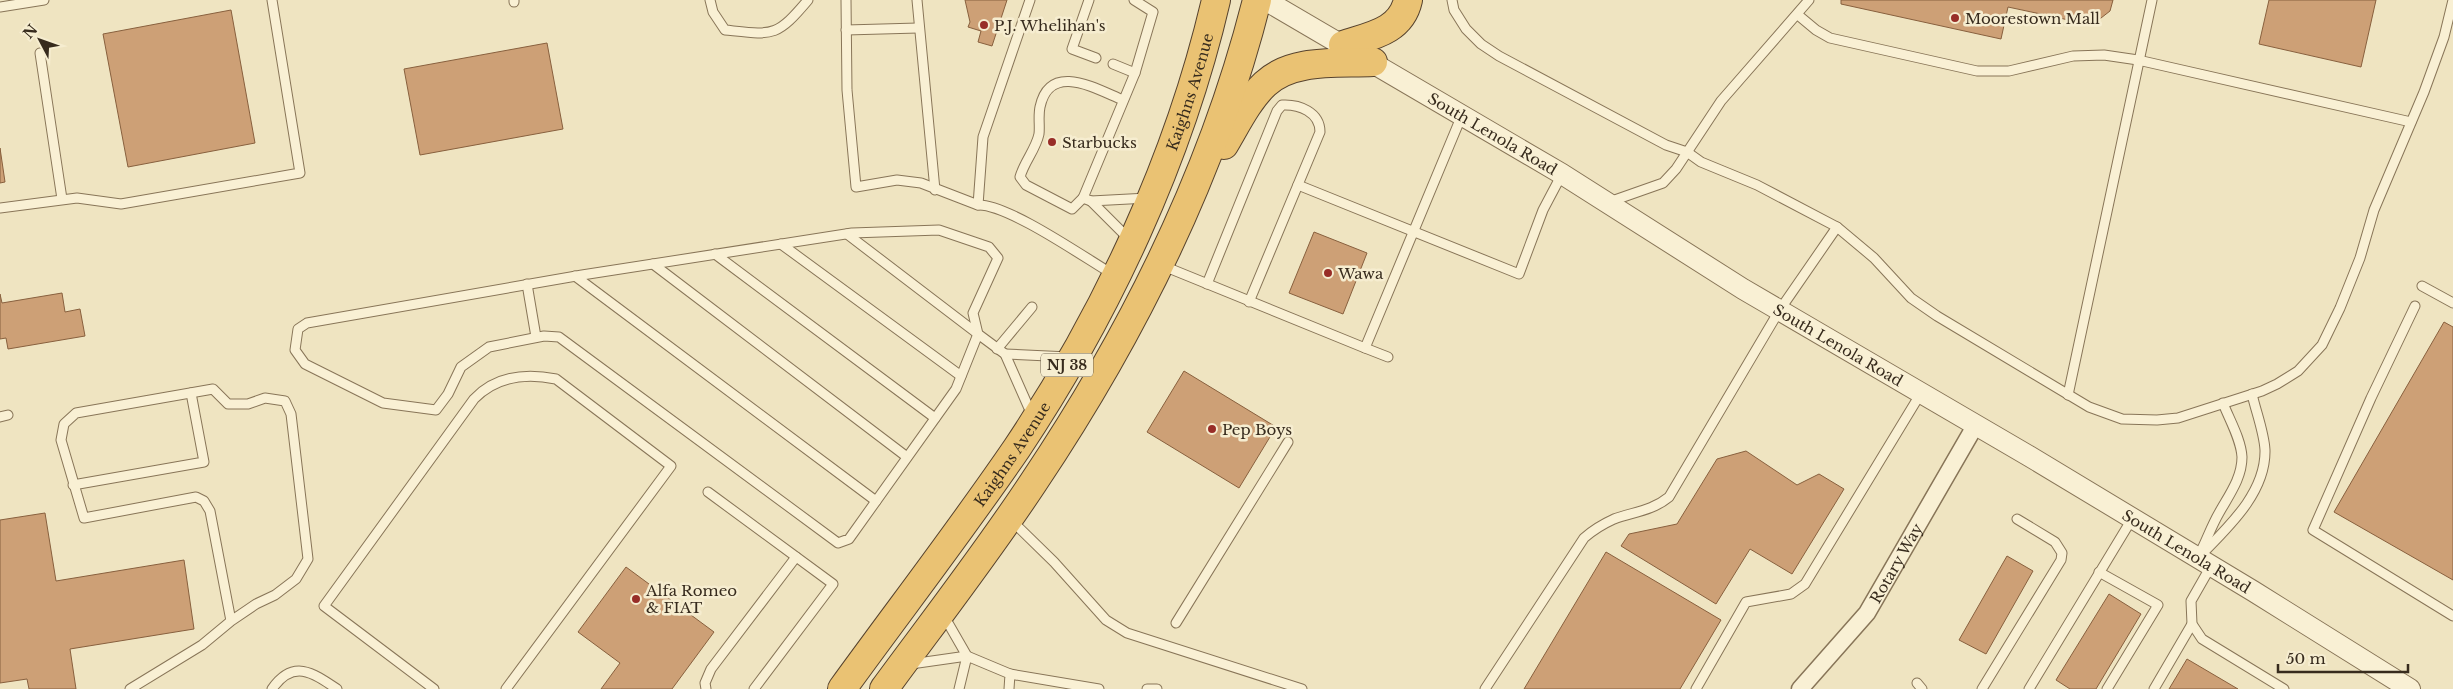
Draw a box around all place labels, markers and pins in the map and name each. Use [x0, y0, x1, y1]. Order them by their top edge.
place label: Moorestown Mall [1965, 9, 2100, 28]
marker: Moorestown Mall [1949, 12, 1961, 24]
place label: P.J. Whelihan's [994, 16, 1106, 35]
marker: P.J. Whelihan's [978, 19, 990, 31]
place label: Starbucks [1062, 133, 1137, 152]
marker: Starbucks [1046, 136, 1058, 148]
place label: Wawa [1337, 264, 1384, 283]
marker: Wawa [1322, 267, 1334, 279]
place label: Pep Boys [1222, 420, 1292, 439]
marker: Pep Boys [1206, 423, 1218, 435]
place label: Alfa Romeo & FIAT [645, 581, 737, 617]
marker: Alfa Romeo & FIAT [630, 593, 642, 605]

